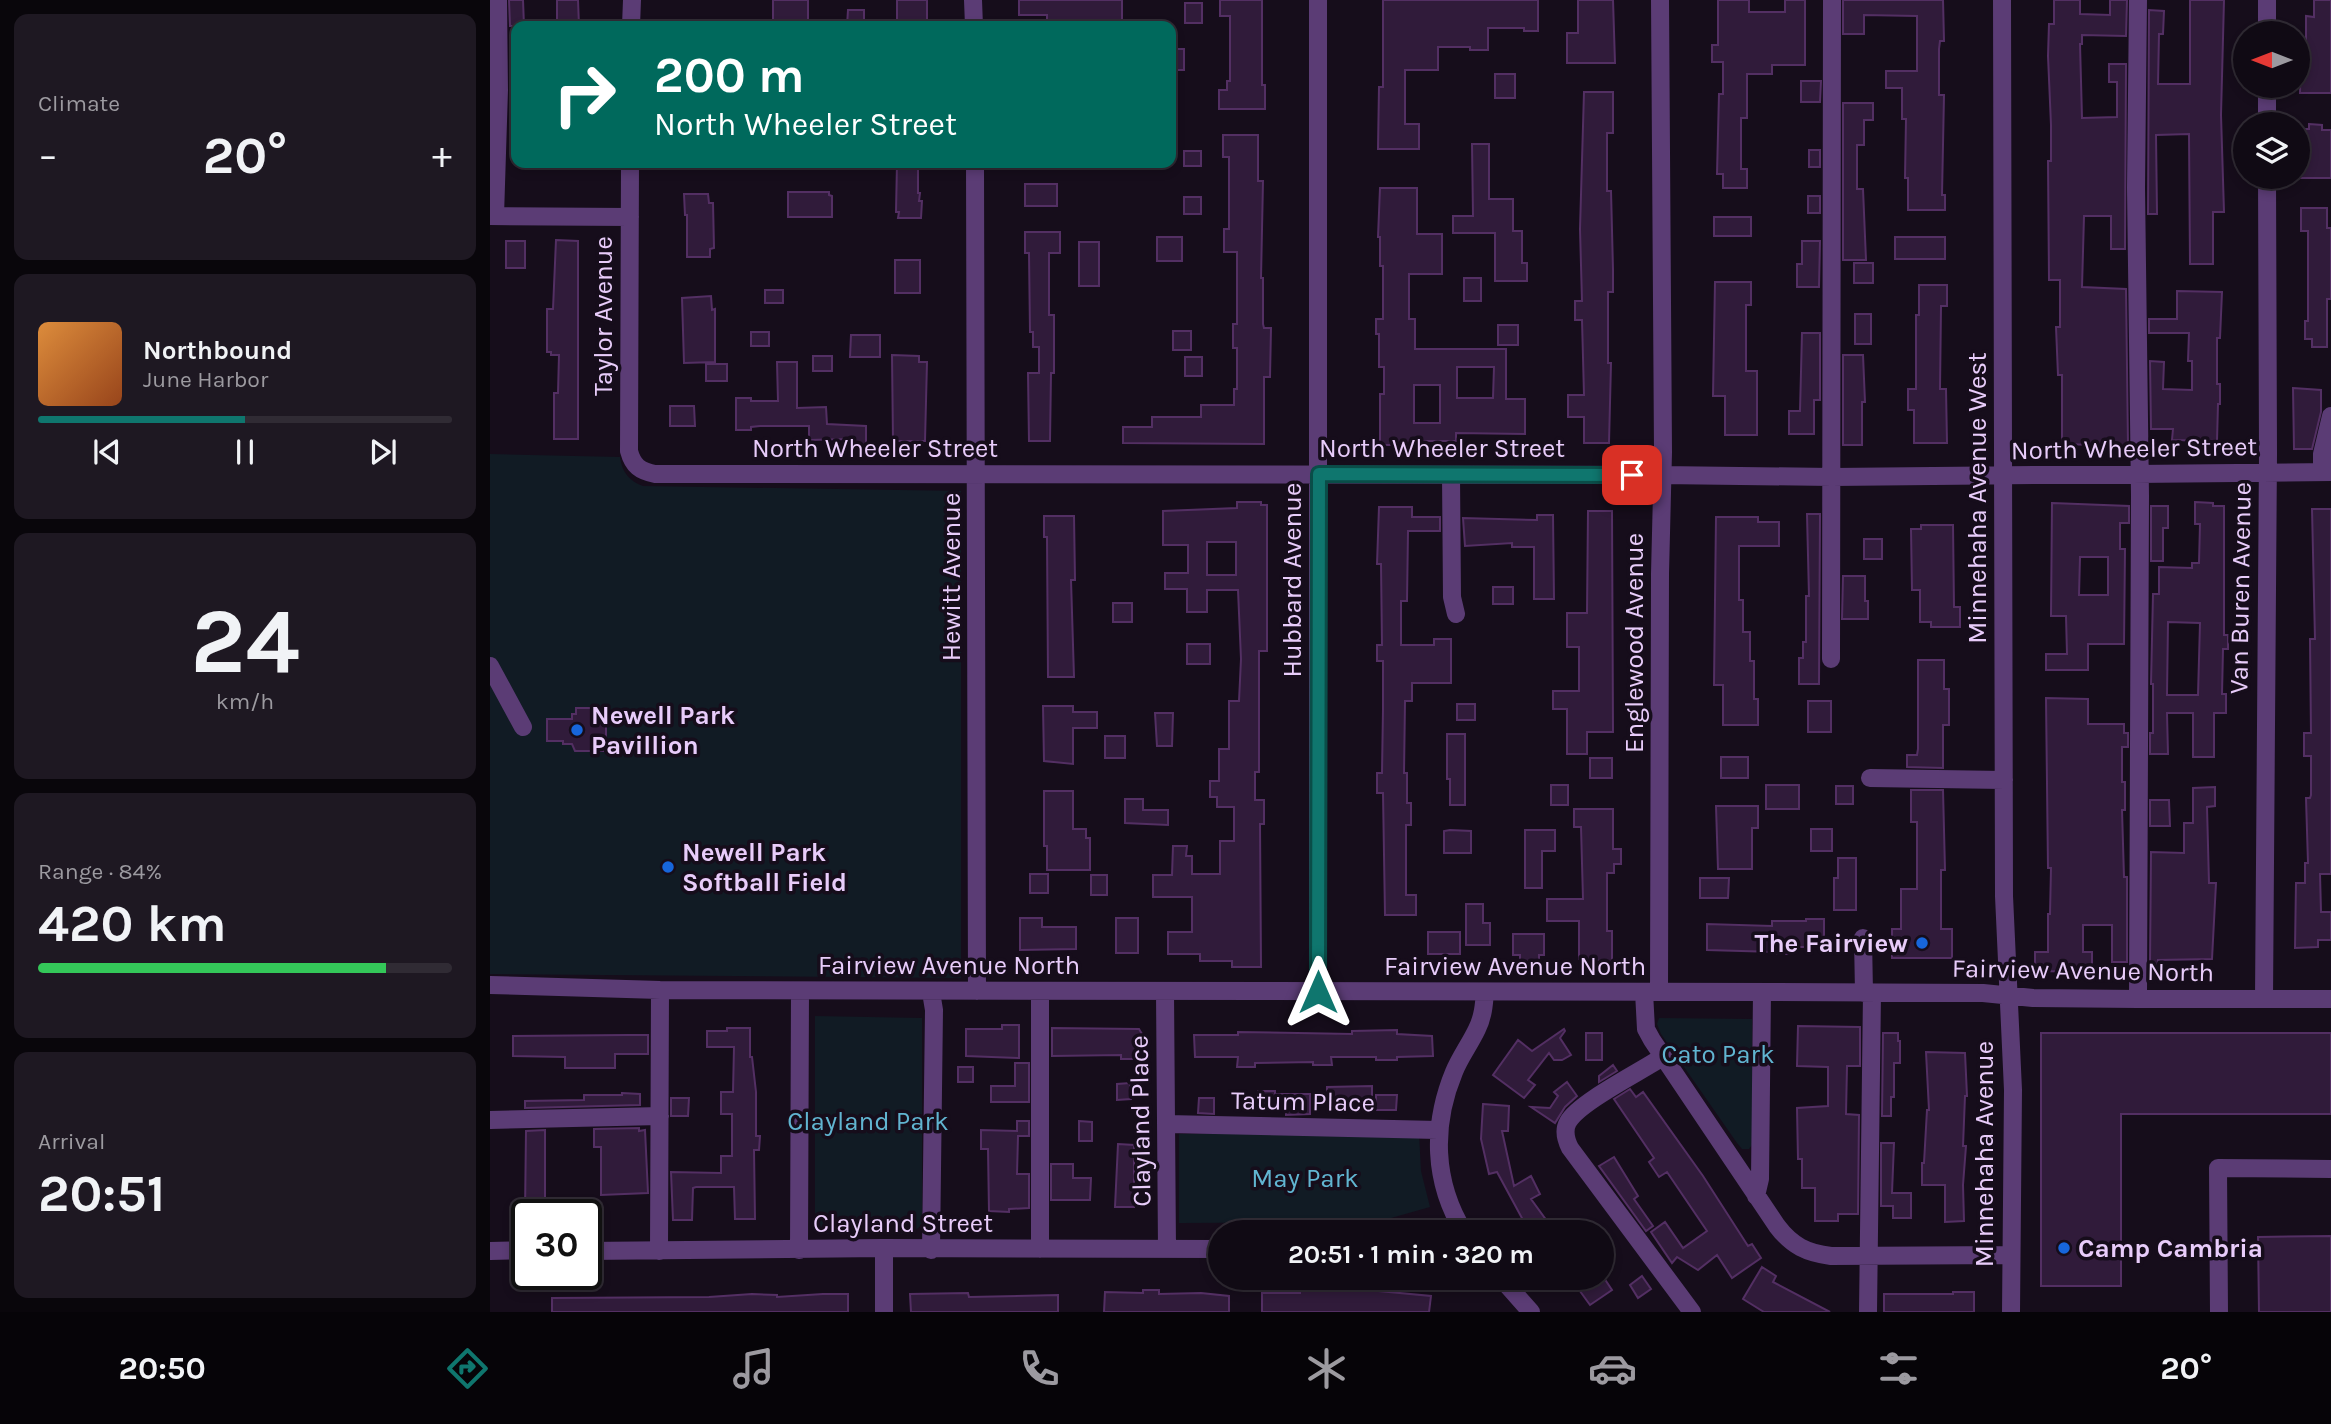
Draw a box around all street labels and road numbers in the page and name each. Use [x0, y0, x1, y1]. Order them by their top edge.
street label: Taylor Avenue [588, 236, 619, 396]
street label: Minnehaha Avenue West [1962, 352, 1993, 644]
street label: North Wheeler Street [2011, 431, 2258, 466]
street label: North Wheeler Street [752, 433, 998, 464]
street label: North Wheeler Street [1319, 433, 1565, 464]
street label: Van Buren Avenue [2223, 482, 2258, 694]
street label: Hubbard Avenue [1277, 483, 1308, 677]
street label: Hewitt Avenue [936, 493, 967, 661]
street label: Englewood Avenue [1619, 533, 1650, 753]
street label: Fairview Avenue North [818, 950, 1080, 981]
street label: Fairview Avenue North [1384, 951, 1646, 982]
street label: Fairview Avenue North [1952, 953, 2214, 988]
street label: Clayland Place [1124, 1035, 1157, 1207]
street label: Minnehaha Avenue [1969, 1041, 2000, 1267]
street label: Tatum Place [1231, 1085, 1375, 1118]
street label: Clayland Street [813, 1208, 993, 1239]

